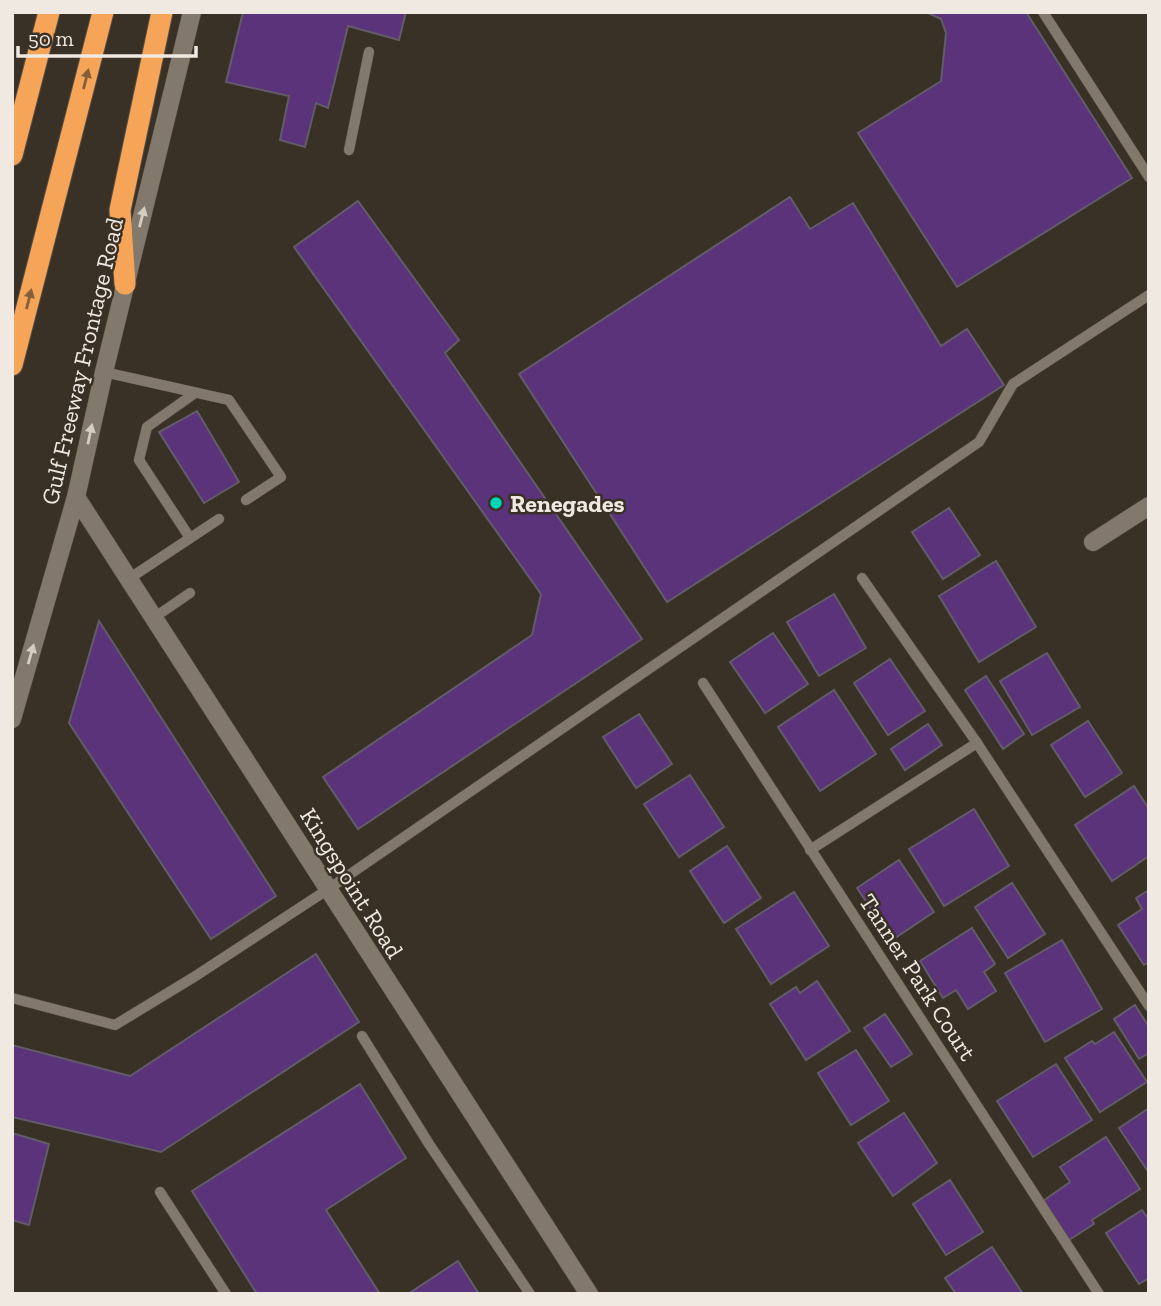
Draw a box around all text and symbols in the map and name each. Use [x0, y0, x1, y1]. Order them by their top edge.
scale bar [18, 14, 196, 58]
text: 50 m [28, 26, 74, 51]
one-way arrow [81, 68, 92, 90]
one-way arrow [137, 206, 148, 228]
street label: Gulf Freeway Frontage Road [35, 215, 129, 507]
one-way arrow [24, 288, 35, 310]
one-way arrow [85, 423, 96, 445]
place label: Renegades [510, 489, 625, 518]
marker: Renegades [488, 495, 504, 511]
one-way arrow [26, 643, 37, 665]
street label: Kingspoint Road [294, 803, 410, 963]
street label: Tanner Park Court [853, 888, 983, 1066]

